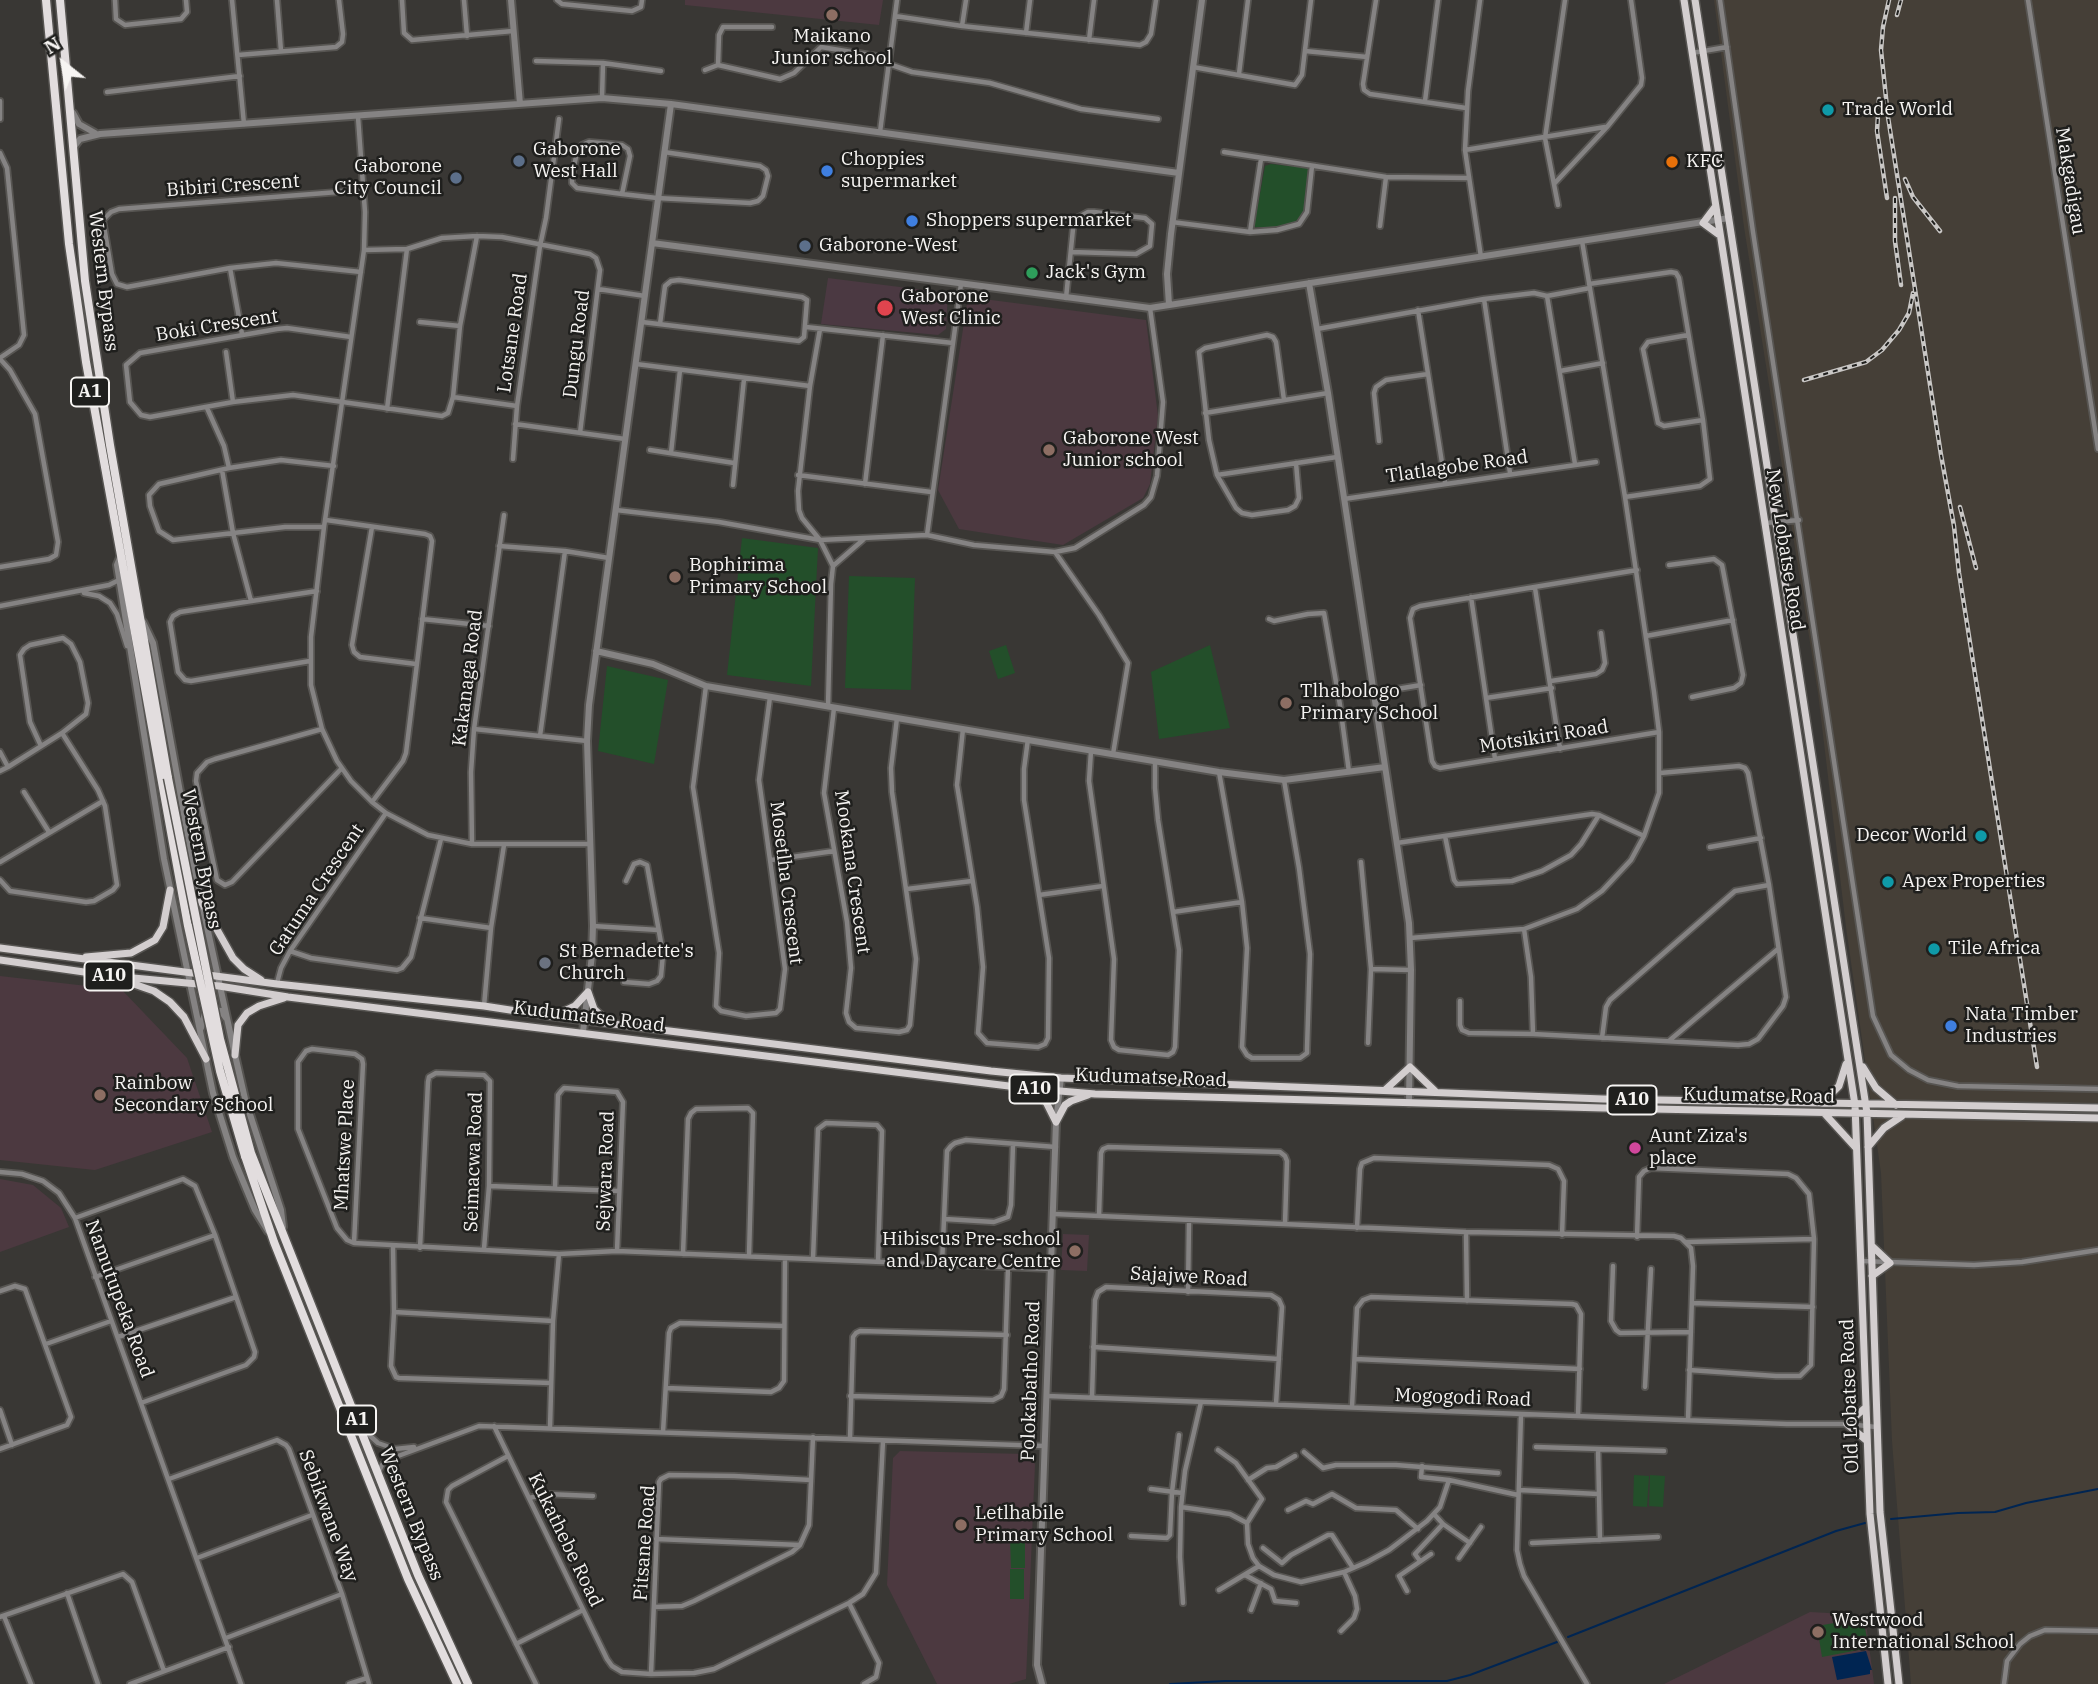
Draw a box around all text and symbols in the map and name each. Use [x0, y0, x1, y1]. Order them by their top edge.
marker: Maikano Junior school [824, 7, 840, 23]
place label: Maikano Junior school [772, 26, 892, 70]
north arrow [28, 28, 98, 98]
text: N [40, 31, 65, 59]
place label: Trade World [1842, 99, 1953, 121]
marker: Trade World [1820, 102, 1836, 118]
street label: Makgadigau [2050, 126, 2090, 236]
place label: Gaborone West Hall [533, 139, 621, 183]
place label: Choppies supermarket [841, 149, 957, 193]
place label: KFC [1686, 151, 1723, 173]
marker: Gaborone West Hall [511, 153, 527, 169]
marker: KFC [1664, 154, 1680, 170]
place label: Gaborone City Council [334, 156, 442, 200]
marker: Choppies supermarket [819, 163, 835, 179]
street label: Bibiri Crescent [166, 170, 300, 202]
marker: Gaborone City Council [448, 170, 464, 186]
street label: Western Bypass [83, 209, 123, 353]
place label: Shoppers supermarket [926, 210, 1132, 232]
marker: Shoppers supermarket [904, 213, 920, 229]
place label: Gaborone-West [819, 235, 958, 257]
marker: Gaborone-West [797, 238, 813, 254]
place label: Jack's Gym [1046, 262, 1146, 284]
marker: Jack's Gym [1024, 265, 1040, 281]
street label: Lotsane Road [493, 272, 533, 394]
place label: Gaborone West Clinic [901, 286, 1001, 330]
street label: Dungu Road [559, 288, 595, 400]
marker: Gaborone West Clinic [875, 298, 895, 318]
street label: Boki Crescent [154, 305, 280, 347]
road number: A1 [71, 378, 109, 406]
place label: Gaborone West Junior school [1063, 428, 1199, 472]
marker: Gaborone West Junior school [1041, 442, 1057, 458]
street label: Tlatlagobe Road [1384, 446, 1530, 488]
street label: New Lobatse Road [1761, 467, 1809, 633]
place label: Bophirima Primary School [689, 555, 827, 599]
marker: Bophirima Primary School [667, 569, 683, 585]
street label: Kakanaga Road [448, 608, 488, 748]
place label: Tlhabologo Primary School [1300, 681, 1438, 725]
marker: Tlhabologo Primary School [1278, 695, 1294, 711]
street label: Motsikiri Road [1478, 716, 1610, 758]
street label: Western Bypass [176, 787, 226, 931]
street label: Mookana Crescent [829, 789, 875, 955]
street label: Mosetlha Crescent [765, 800, 807, 966]
street label: Gatuma Crescent [264, 820, 370, 960]
place label: Decor World [1856, 825, 1967, 847]
marker: Decor World [1973, 828, 1989, 844]
place label: Apex Properties [1902, 871, 2045, 893]
marker: Apex Properties [1880, 874, 1896, 890]
place label: Tile Africa [1948, 938, 2041, 960]
place label: St Bernadette's Church [559, 941, 694, 985]
marker: Tile Africa [1926, 941, 1942, 957]
marker: St Bernadette's Church [537, 955, 553, 971]
road number: A10 [84, 961, 134, 990]
street label: Kudumatse Road [512, 996, 666, 1038]
place label: Nata Timber Industries [1965, 1004, 2078, 1048]
marker: Nata Timber Industries [1943, 1018, 1959, 1034]
street label: Kudumatse Road [1075, 1064, 1227, 1092]
place label: Rainbow Secondary School [114, 1073, 273, 1117]
road number: A10 [1010, 1074, 1058, 1104]
street label: Mhatswe Place [330, 1079, 360, 1211]
street label: Kudumatse Road [1683, 1083, 1835, 1109]
road number: A10 [1608, 1086, 1656, 1114]
marker: Rainbow Secondary School [92, 1087, 108, 1103]
street label: Seimacwa Road [460, 1091, 488, 1233]
street label: Sejwara Road [593, 1110, 619, 1232]
place label: Aunt Ziza's place [1649, 1126, 1748, 1170]
marker: Aunt Ziza's place [1627, 1140, 1643, 1156]
street label: Namutupeka Road [80, 1217, 158, 1381]
place label: Hibiscus Pre-school and Daycare Centre [882, 1229, 1061, 1273]
marker: Hibiscus Pre-school and Daycare Centre [1067, 1243, 1083, 1259]
street label: Sajajwe Road [1129, 1263, 1249, 1291]
street label: Polokabatho Road [1017, 1300, 1045, 1462]
street label: Old Lobatse Road [1836, 1318, 1864, 1474]
street label: Mogogodi Road [1394, 1384, 1532, 1412]
road number: A1 [338, 1406, 376, 1434]
street label: Western Bypass [374, 1444, 448, 1584]
street label: Sebikwane Way [294, 1447, 362, 1585]
street label: Kukathebe Road [523, 1469, 607, 1611]
street label: Pitsane Road [630, 1484, 660, 1602]
place label: Letlhabile Primary School [975, 1503, 1113, 1547]
marker: Letlhabile Primary School [953, 1517, 969, 1533]
place label: Westwood International School [1832, 1610, 2015, 1654]
marker: Westwood International School [1810, 1624, 1826, 1640]

